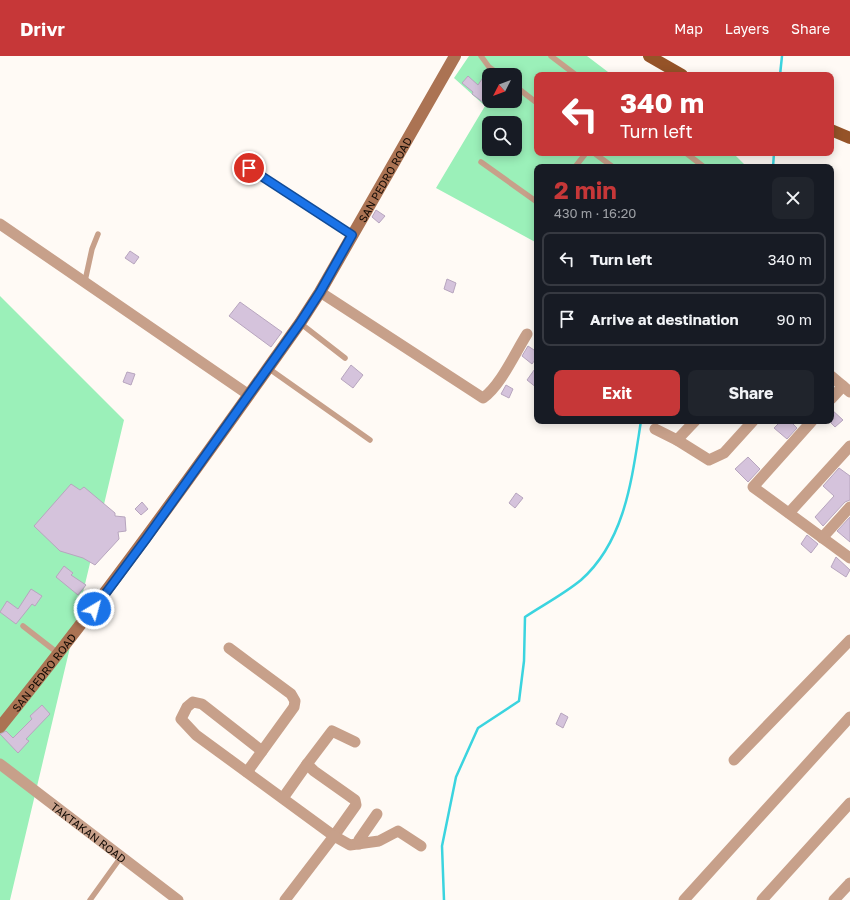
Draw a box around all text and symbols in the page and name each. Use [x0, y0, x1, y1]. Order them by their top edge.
text: Drivr [20, 17, 65, 40]
text: Map [674, 20, 703, 37]
text: Layers [725, 20, 769, 37]
text: Share [791, 20, 830, 37]
north arrow [482, 68, 522, 108]
map controls [482, 68, 522, 156]
text: 340 m [620, 86, 704, 119]
icon: left [554, 88, 606, 140]
button: search [482, 116, 522, 156]
text: Turn left [620, 120, 693, 142]
street label: SAN PEDRO ROAD [355, 134, 414, 224]
pin [232, 151, 266, 185]
icon: arrive [238, 157, 260, 179]
text: 2 min [554, 175, 617, 204]
button: close [772, 177, 814, 219]
text: 430 m · 16:20 [554, 205, 636, 221]
icon: left [556, 248, 578, 270]
text: Turn left [590, 250, 652, 268]
text: 340 m [768, 250, 812, 268]
icon: arrive [556, 308, 578, 330]
text: Arrive at destination [590, 310, 739, 328]
text: 90 m [777, 310, 812, 328]
button: Exit [554, 370, 680, 416]
button: Share [688, 370, 814, 416]
position arrow [73, 588, 115, 630]
street label: SAN PEDRO ROAD [9, 630, 78, 714]
street label: TAKTAKAN ROAD [49, 799, 129, 865]

